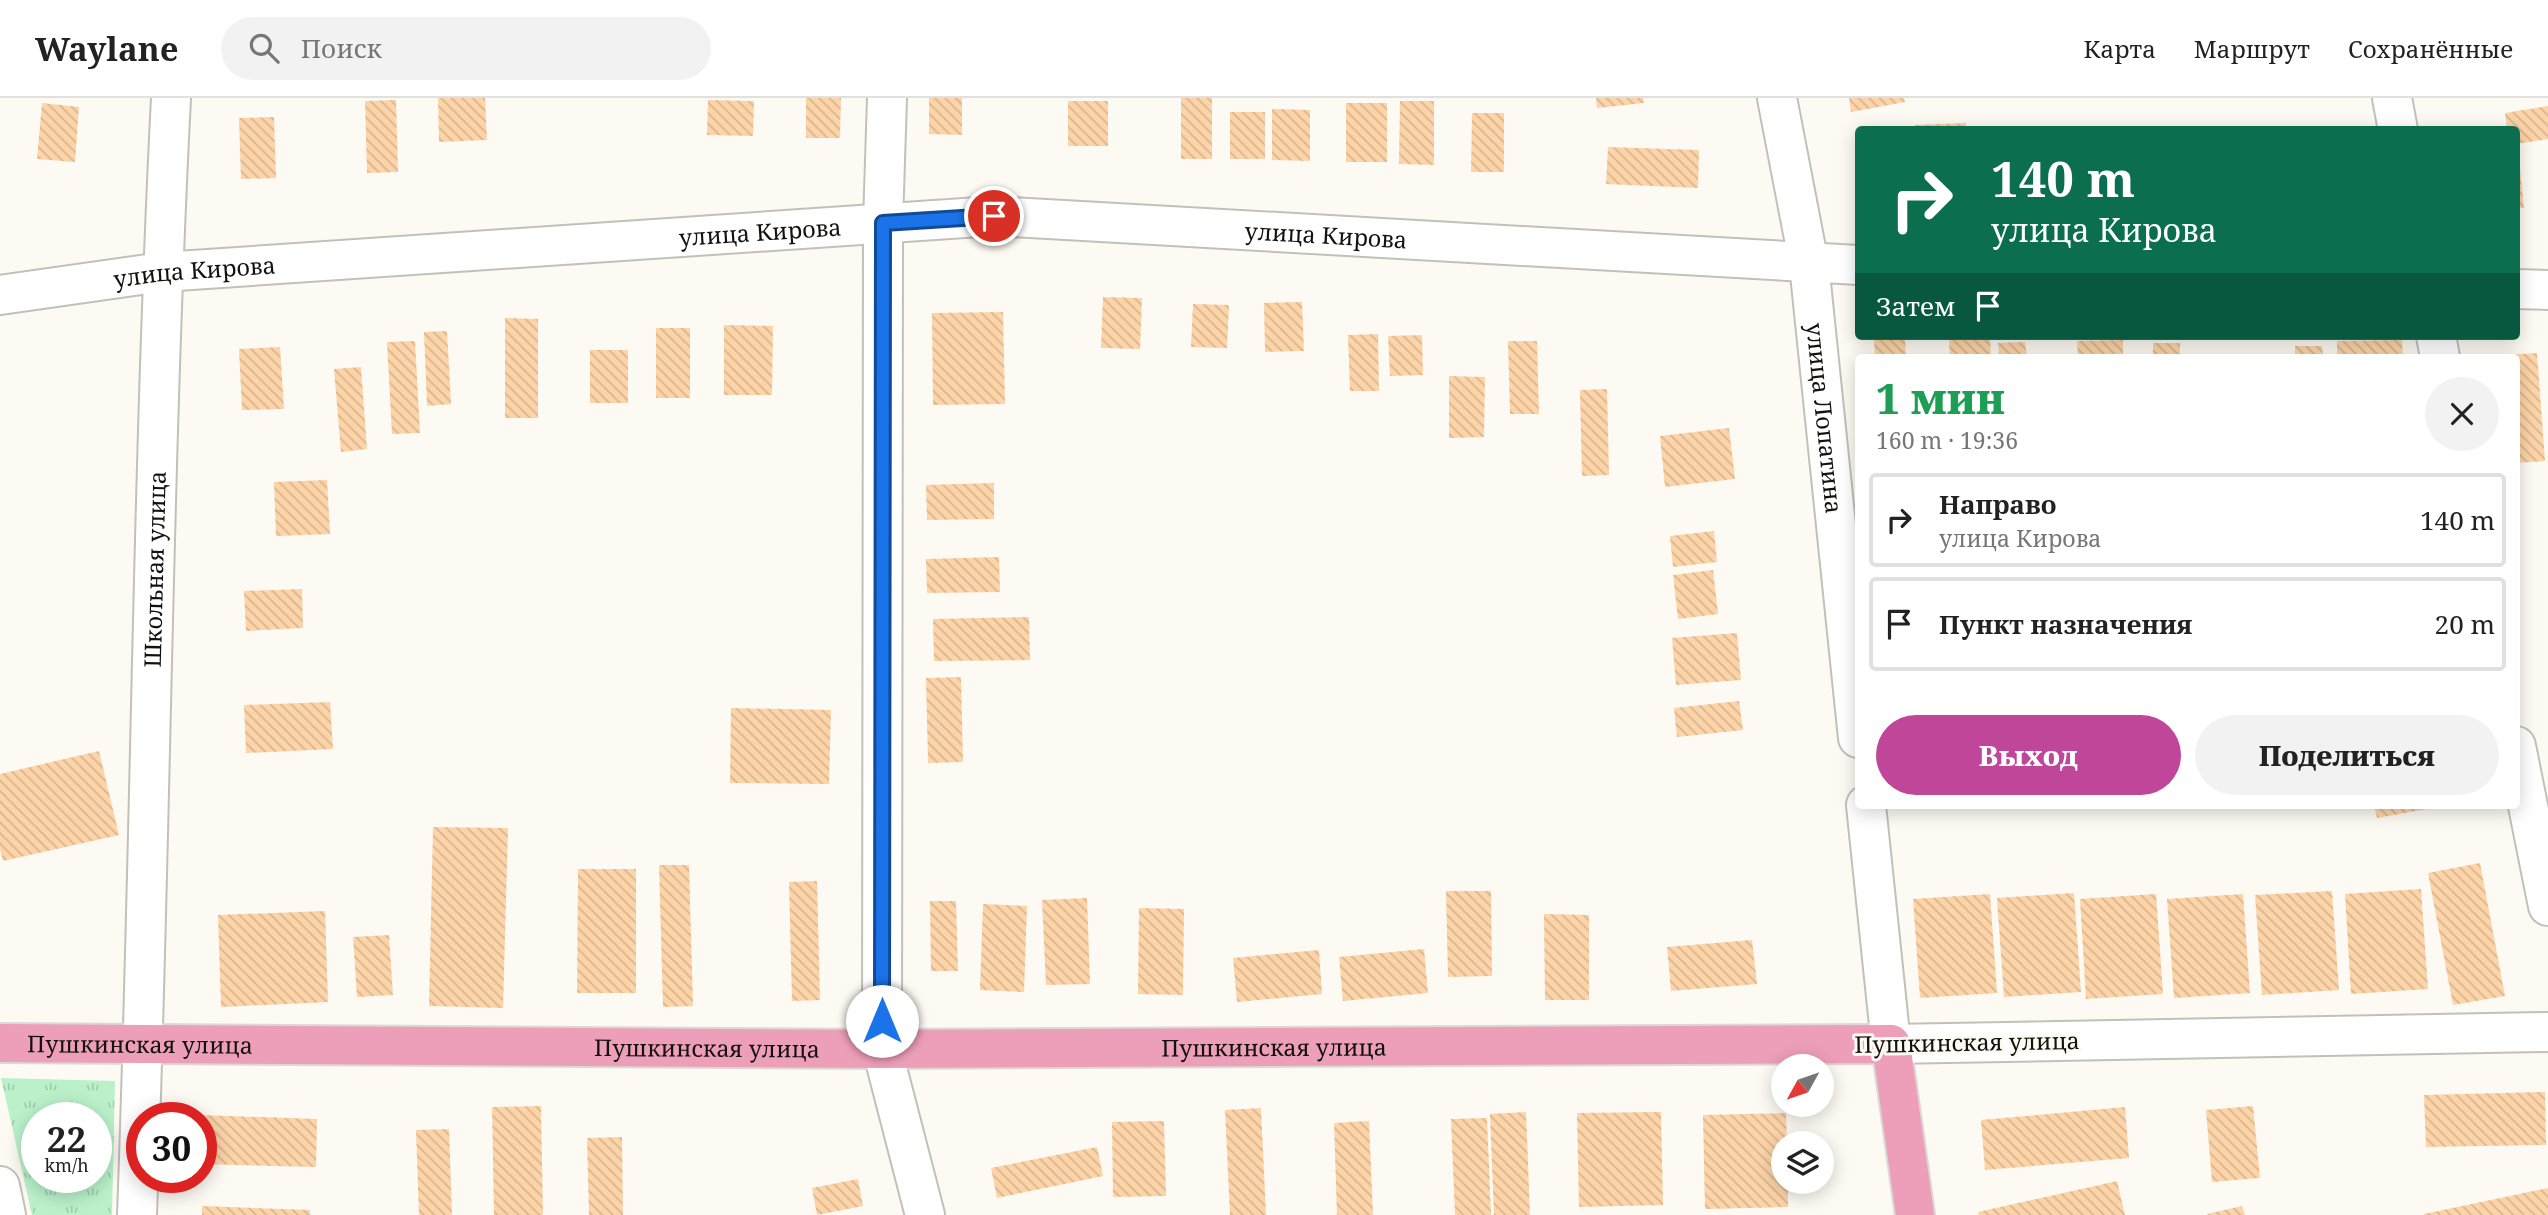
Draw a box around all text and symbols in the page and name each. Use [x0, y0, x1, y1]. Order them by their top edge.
search box [221, 17, 711, 80]
text: Waylane [35, 26, 179, 71]
icon: search [245, 29, 283, 67]
text: Поиск [301, 30, 382, 66]
text: Карта [2084, 32, 2156, 65]
text: Маршрут [2194, 32, 2310, 65]
text: Сохранённые [2348, 32, 2513, 65]
text: 140 m [1991, 145, 2135, 211]
icon: right [1876, 154, 1967, 245]
pin [964, 186, 1024, 246]
icon: arrive [975, 197, 1013, 235]
text: улица Кирова [1991, 208, 2217, 251]
street label: улица Кирова [678, 210, 842, 253]
street label: улица Кирова [1244, 214, 1408, 255]
street label: улица Кирова [111, 248, 276, 295]
icon: arrive [1969, 287, 2007, 325]
text: Затем [1876, 288, 1955, 324]
street label: улица Лопатина [1799, 321, 1851, 515]
text: 1 мин [1876, 369, 2005, 426]
button: close [2425, 377, 2499, 451]
text: 160 m · 19:36 [1876, 424, 2018, 456]
street label: Школьная улица [136, 470, 173, 668]
text: Направо [1939, 486, 2057, 522]
icon: right [1880, 501, 1918, 539]
text: 140 m [2420, 502, 2495, 538]
text: улица Кирова [1939, 522, 2101, 554]
icon: arrive [1880, 605, 1918, 643]
text: Пункт назначения [1939, 606, 2192, 642]
text: 20 m [2435, 606, 2495, 642]
button: Выход [1876, 715, 2181, 795]
button: Поделиться [2195, 715, 2499, 795]
position arrow [845, 984, 919, 1058]
street label: Пушкинская улица [1854, 1024, 2080, 1060]
street label: Пушкинская улица [27, 1027, 253, 1061]
street label: Пушкинская улица [1161, 1030, 1387, 1064]
street label: Пушкинская улица [594, 1031, 820, 1065]
north arrow [1771, 1054, 1834, 1116]
map controls [1771, 1054, 1834, 1194]
speed limit sign: 30 [126, 1102, 217, 1193]
text: 22 [47, 1115, 86, 1162]
button: layers [1771, 1131, 1834, 1194]
text: km/h [44, 1153, 89, 1177]

